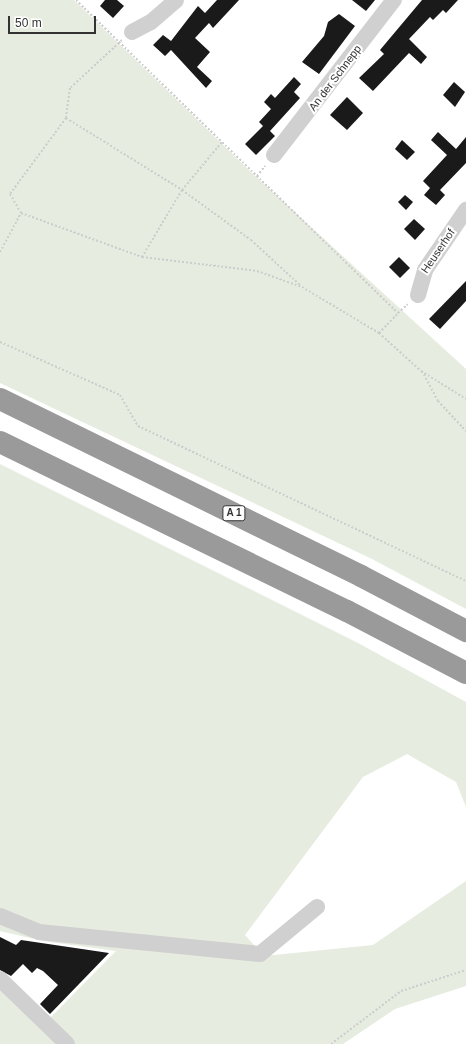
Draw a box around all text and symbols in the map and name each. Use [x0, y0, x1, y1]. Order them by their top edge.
scale bar [10, 8, 98, 34]
text: 50 m [15, 16, 42, 30]
street label: An der Schnepp [306, 43, 364, 113]
street label: Heuserhof [418, 226, 458, 276]
road number: A 1 [222, 505, 246, 521]

